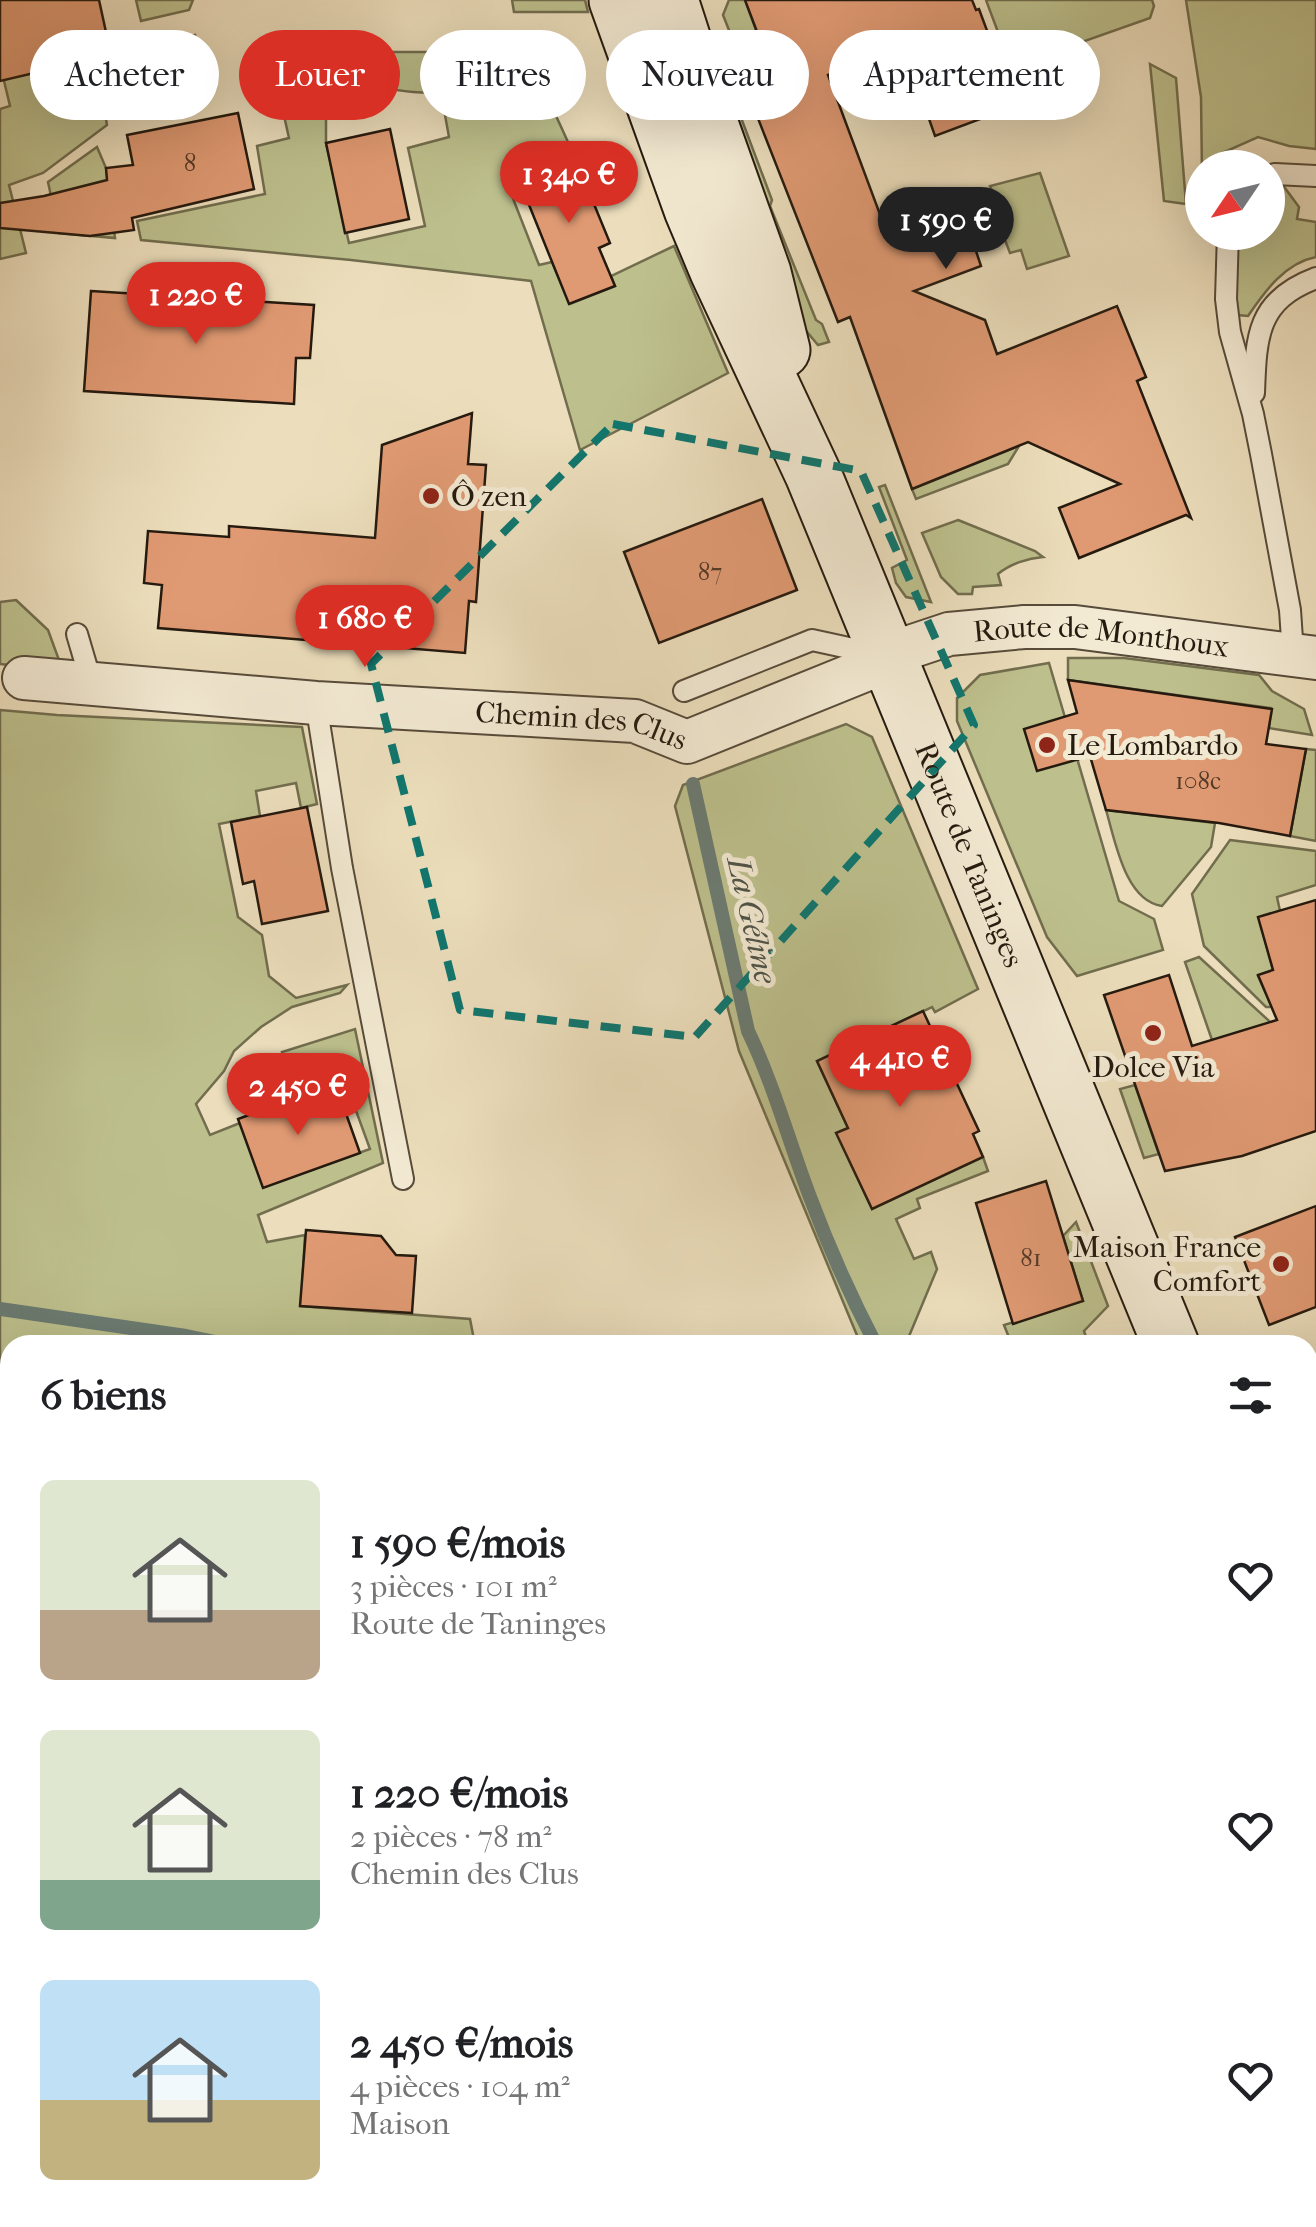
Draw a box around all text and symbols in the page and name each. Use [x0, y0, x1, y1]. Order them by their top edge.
chip: Acheter [30, 30, 219, 120]
chip: Louer [239, 30, 400, 120]
chip: Filtres [420, 30, 586, 120]
chip: Nouveau [606, 30, 809, 120]
chip: Appartement [829, 30, 1100, 120]
pin: 1 340 € [477, 141, 661, 226]
house number: 8 [184, 148, 196, 177]
north arrow [1185, 150, 1285, 250]
map controls [1185, 150, 1285, 250]
text: 1 340 € [522, 155, 616, 192]
pin: 1 590 € [854, 187, 1038, 272]
text: 1 590 € [900, 201, 992, 238]
pin: 1 220 € [104, 262, 288, 347]
text: 1 220 € [149, 276, 243, 313]
place label: Ô zen [451, 479, 527, 514]
marker: Ô zen [420, 485, 442, 507]
house number: 87 [698, 557, 722, 586]
pin: 1 680 € [273, 585, 457, 670]
text: 1 680 € [317, 599, 413, 636]
street label: Route de Monthoux [971, 609, 1231, 664]
street label: Chemin des Clus [474, 695, 692, 758]
place label: Le Lombardo [1067, 728, 1238, 763]
marker: Le Lombardo [1036, 734, 1058, 756]
street label: Route de Taninges [908, 737, 1031, 972]
house number: 108c [1175, 766, 1221, 795]
water label: La Géline [719, 851, 785, 988]
marker: Dolce Via [1142, 1022, 1164, 1044]
pin: 4 410 € [808, 1025, 992, 1110]
text: 4 410 € [850, 1039, 950, 1076]
place label: Dolce Via [1092, 1050, 1215, 1085]
pin: 2 450 € [206, 1053, 390, 1138]
text: 2 450 € [249, 1067, 347, 1104]
place label: Maison France Comfort [1073, 1230, 1261, 1299]
house number: 81 [1020, 1243, 1042, 1272]
marker: Maison France Comfort [1270, 1253, 1292, 1275]
icon: filters [1223, 1368, 1278, 1423]
text: 6 biens [40, 1371, 166, 1420]
text: 1 590 €/mois [350, 1519, 565, 1568]
icon: home [120, 1520, 240, 1640]
icon: heart [1223, 1553, 1278, 1608]
text: 3 pièces · 101 m² [350, 1568, 557, 1605]
text: Route de Taninges [350, 1605, 606, 1642]
text: 1 220 €/mois [350, 1769, 568, 1818]
icon: home [120, 1770, 240, 1890]
icon: heart [1223, 1803, 1278, 1858]
text: 2 pièces · 78 m² [350, 1818, 552, 1855]
text: Chemin des Clus [350, 1855, 579, 1892]
text: 2 450 €/mois [350, 2019, 573, 2068]
icon: home [120, 2020, 240, 2140]
icon: heart [1223, 2053, 1278, 2108]
text: 4 pièces · 104 m² [350, 2068, 570, 2105]
text: Maison [350, 2105, 450, 2142]

